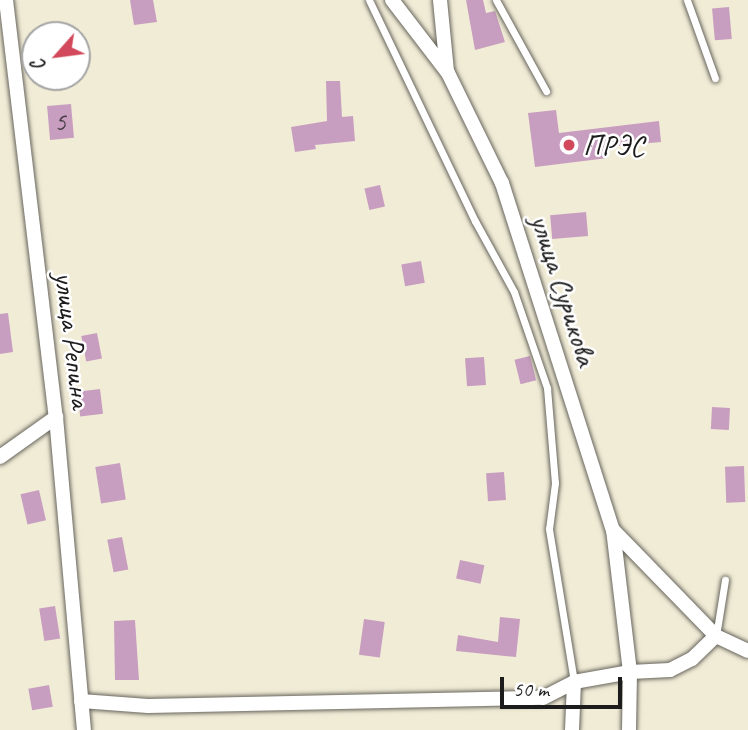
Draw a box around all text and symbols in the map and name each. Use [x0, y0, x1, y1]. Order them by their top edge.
north arrow [21, 21, 91, 91]
text: С [26, 55, 52, 75]
house number: 5 [54, 106, 66, 138]
place label: ПРЭС [583, 127, 644, 163]
marker: ПРЭС [561, 137, 577, 153]
street label: улица Сурикова [523, 210, 605, 370]
street label: улица Репина [47, 270, 99, 410]
scale bar [503, 664, 626, 708]
text: 50 m [513, 676, 549, 702]

